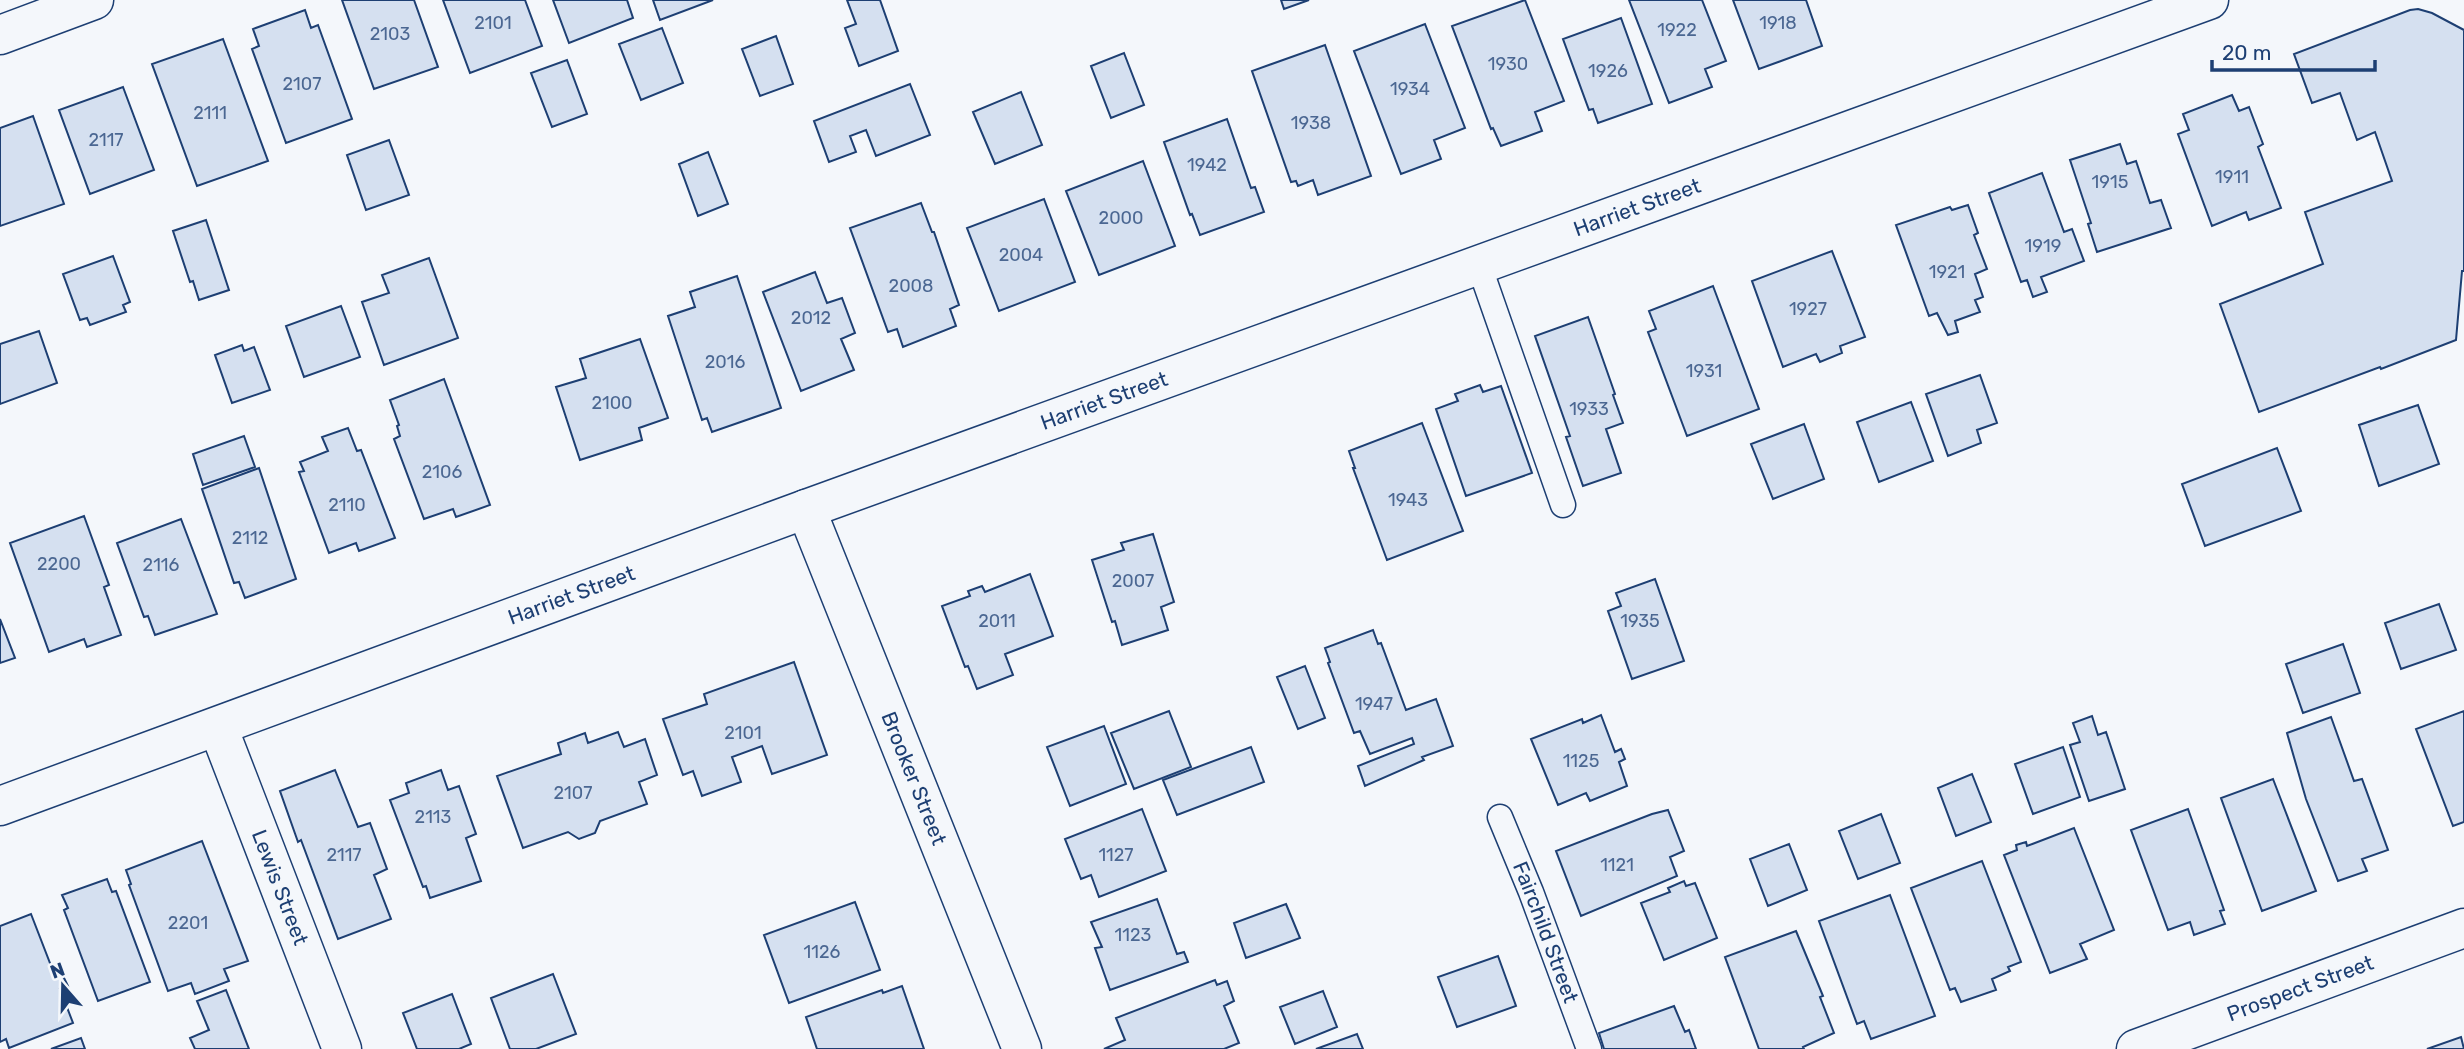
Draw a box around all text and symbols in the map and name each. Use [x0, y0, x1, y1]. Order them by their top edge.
house number: 2101 [474, 12, 512, 34]
house number: 1918 [1759, 12, 1797, 34]
house number: 1922 [1657, 19, 1697, 41]
house number: 2103 [370, 23, 410, 45]
scale bar [2212, 28, 2375, 72]
text: 20 m [2222, 40, 2271, 65]
house number: 1930 [1488, 53, 1528, 75]
house number: 1926 [1588, 60, 1628, 82]
house number: 2107 [283, 73, 321, 95]
house number: 1934 [1390, 78, 1430, 100]
house number: 2111 [193, 102, 227, 124]
house number: 1938 [1291, 112, 1331, 134]
house number: 2117 [88, 129, 124, 151]
house number: 1942 [1187, 154, 1227, 176]
house number: 1911 [2215, 166, 2249, 188]
house number: 1915 [2092, 171, 2128, 193]
street label: Harriet Street [1570, 173, 1704, 242]
house number: 2000 [1099, 207, 1143, 229]
house number: 1919 [2025, 235, 2061, 257]
house number: 2004 [999, 244, 1043, 266]
house number: 1921 [1929, 261, 1965, 283]
house number: 2008 [889, 275, 933, 297]
house number: 1927 [1789, 298, 1827, 320]
house number: 2012 [791, 307, 831, 329]
house number: 2016 [705, 351, 745, 373]
house number: 1931 [1686, 360, 1722, 382]
street label: Harriet Street [1037, 366, 1171, 435]
house number: 2100 [591, 392, 633, 414]
house number: 1933 [1569, 398, 1609, 420]
house number: 2106 [422, 461, 462, 483]
house number: 1943 [1388, 489, 1428, 511]
house number: 2110 [328, 494, 366, 516]
house number: 2112 [232, 527, 268, 549]
house number: 2200 [37, 553, 81, 575]
house number: 2116 [143, 554, 180, 576]
street label: Harriet Street [504, 560, 638, 630]
house number: 2007 [1112, 570, 1154, 592]
house number: 2011 [978, 610, 1016, 632]
house number: 1935 [1620, 610, 1660, 632]
house number: 1947 [1355, 693, 1393, 715]
street label: Brooker Street [876, 708, 952, 848]
house number: 2101 [724, 722, 762, 744]
house number: 1125 [1563, 750, 1599, 772]
house number: 2107 [554, 782, 592, 804]
house number: 2113 [415, 806, 451, 828]
street label: Lewis Street [247, 826, 314, 949]
house number: 2117 [326, 844, 362, 866]
house number: 1127 [1098, 844, 1134, 866]
house number: 1121 [1600, 854, 1634, 876]
street label: Fairchild Street [1508, 858, 1584, 1006]
house number: 2201 [168, 912, 208, 934]
house number: 1123 [1115, 924, 1151, 946]
house number: 1126 [804, 941, 841, 963]
street label: Prospect Street [2223, 950, 2377, 1026]
north arrow [28, 951, 98, 1021]
text: N [47, 957, 68, 984]

